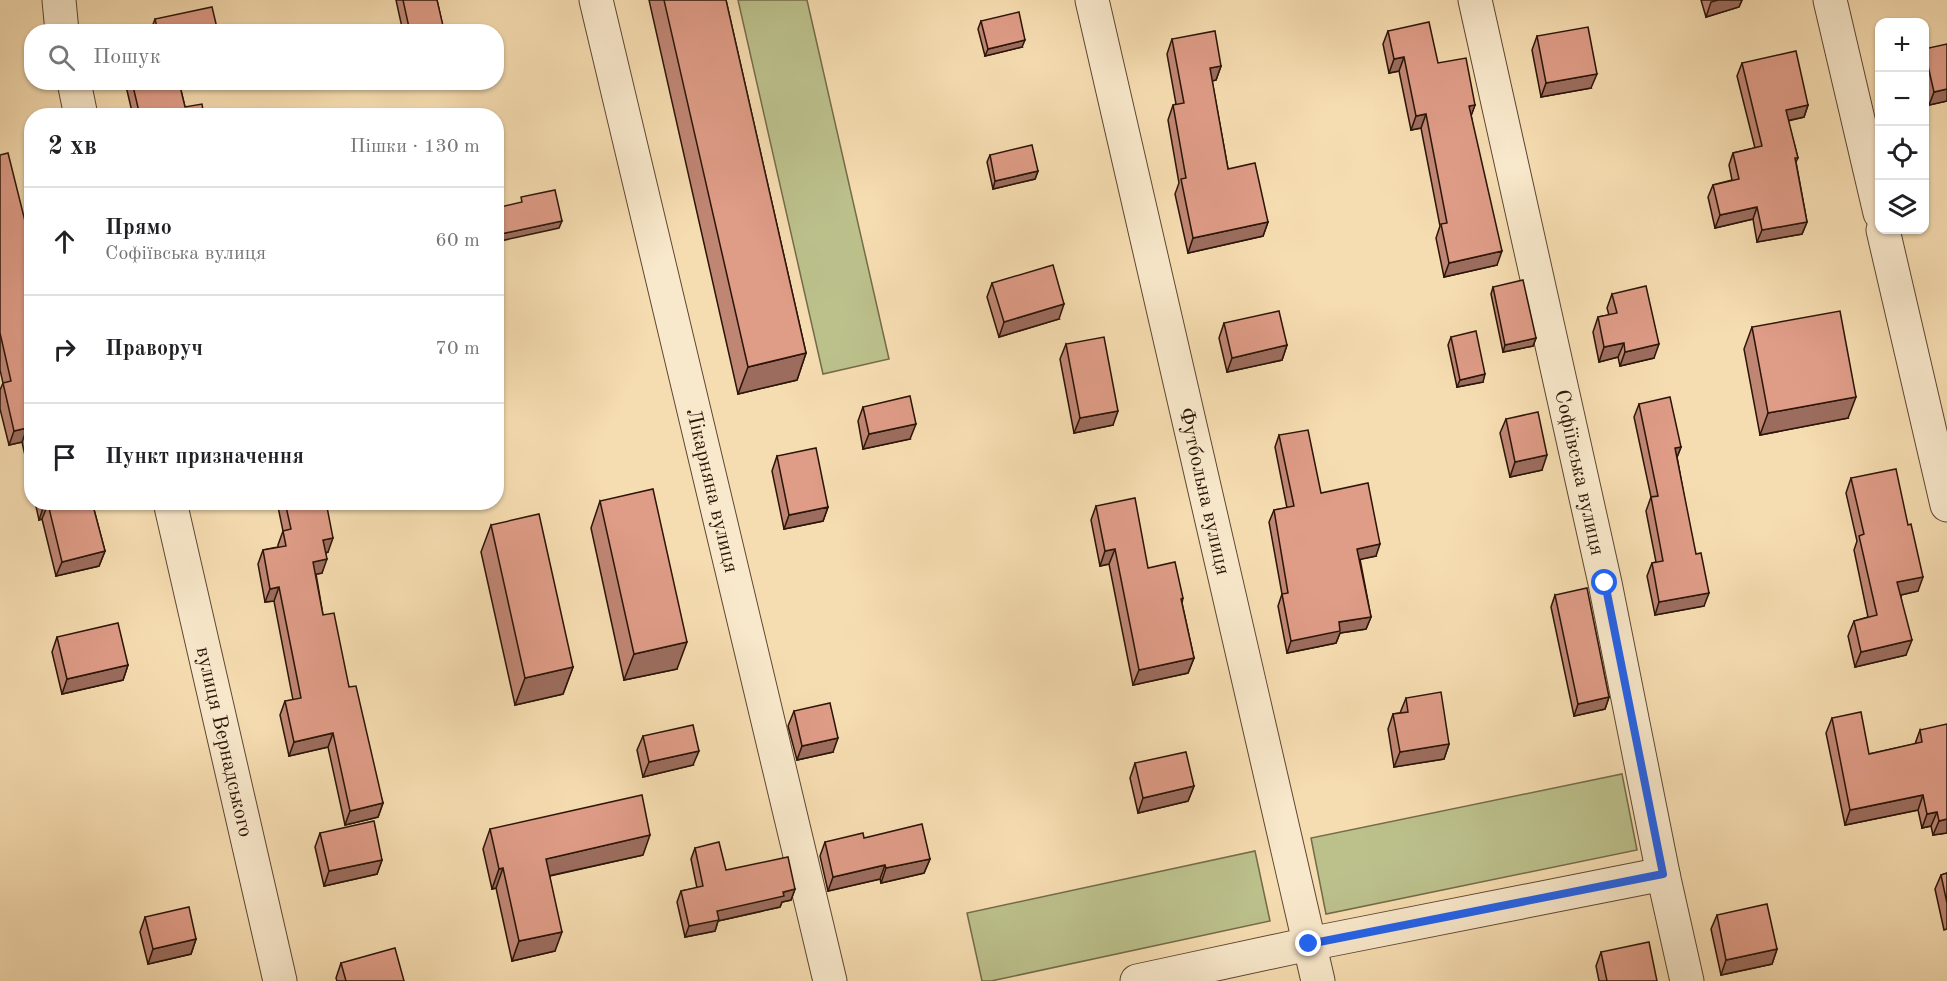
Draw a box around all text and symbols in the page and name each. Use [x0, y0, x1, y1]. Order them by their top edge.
map controls [1875, 18, 1929, 234]
button: + [1875, 18, 1929, 72]
search box [24, 24, 504, 90]
icon: search [45, 41, 78, 74]
text: Пошук [93, 46, 161, 68]
button: − [1875, 72, 1929, 126]
button: locate [1875, 126, 1929, 180]
text: 2 хв [48, 134, 97, 160]
text: Пішки · 130 m [350, 137, 480, 157]
button: layers [1875, 180, 1929, 234]
text: Прямо [105, 217, 172, 239]
icon: ahead [48, 225, 81, 258]
text: 60 m [435, 231, 480, 251]
text: Софіївська вулиця [105, 244, 266, 264]
icon: right [48, 333, 81, 366]
text: Праворуч [105, 338, 203, 360]
text: 70 m [435, 339, 480, 359]
street label: Софіївська вулиця [1550, 388, 1608, 558]
street label: Лікарняна вулиця [682, 406, 741, 575]
street label: Футбольна вулиця [1174, 406, 1233, 577]
icon: arrive [48, 441, 81, 474]
text: Пункт призначення [105, 446, 304, 468]
route start [1591, 569, 1617, 595]
street label: вулиця Вернадського [192, 645, 256, 839]
route end [1295, 930, 1321, 956]

